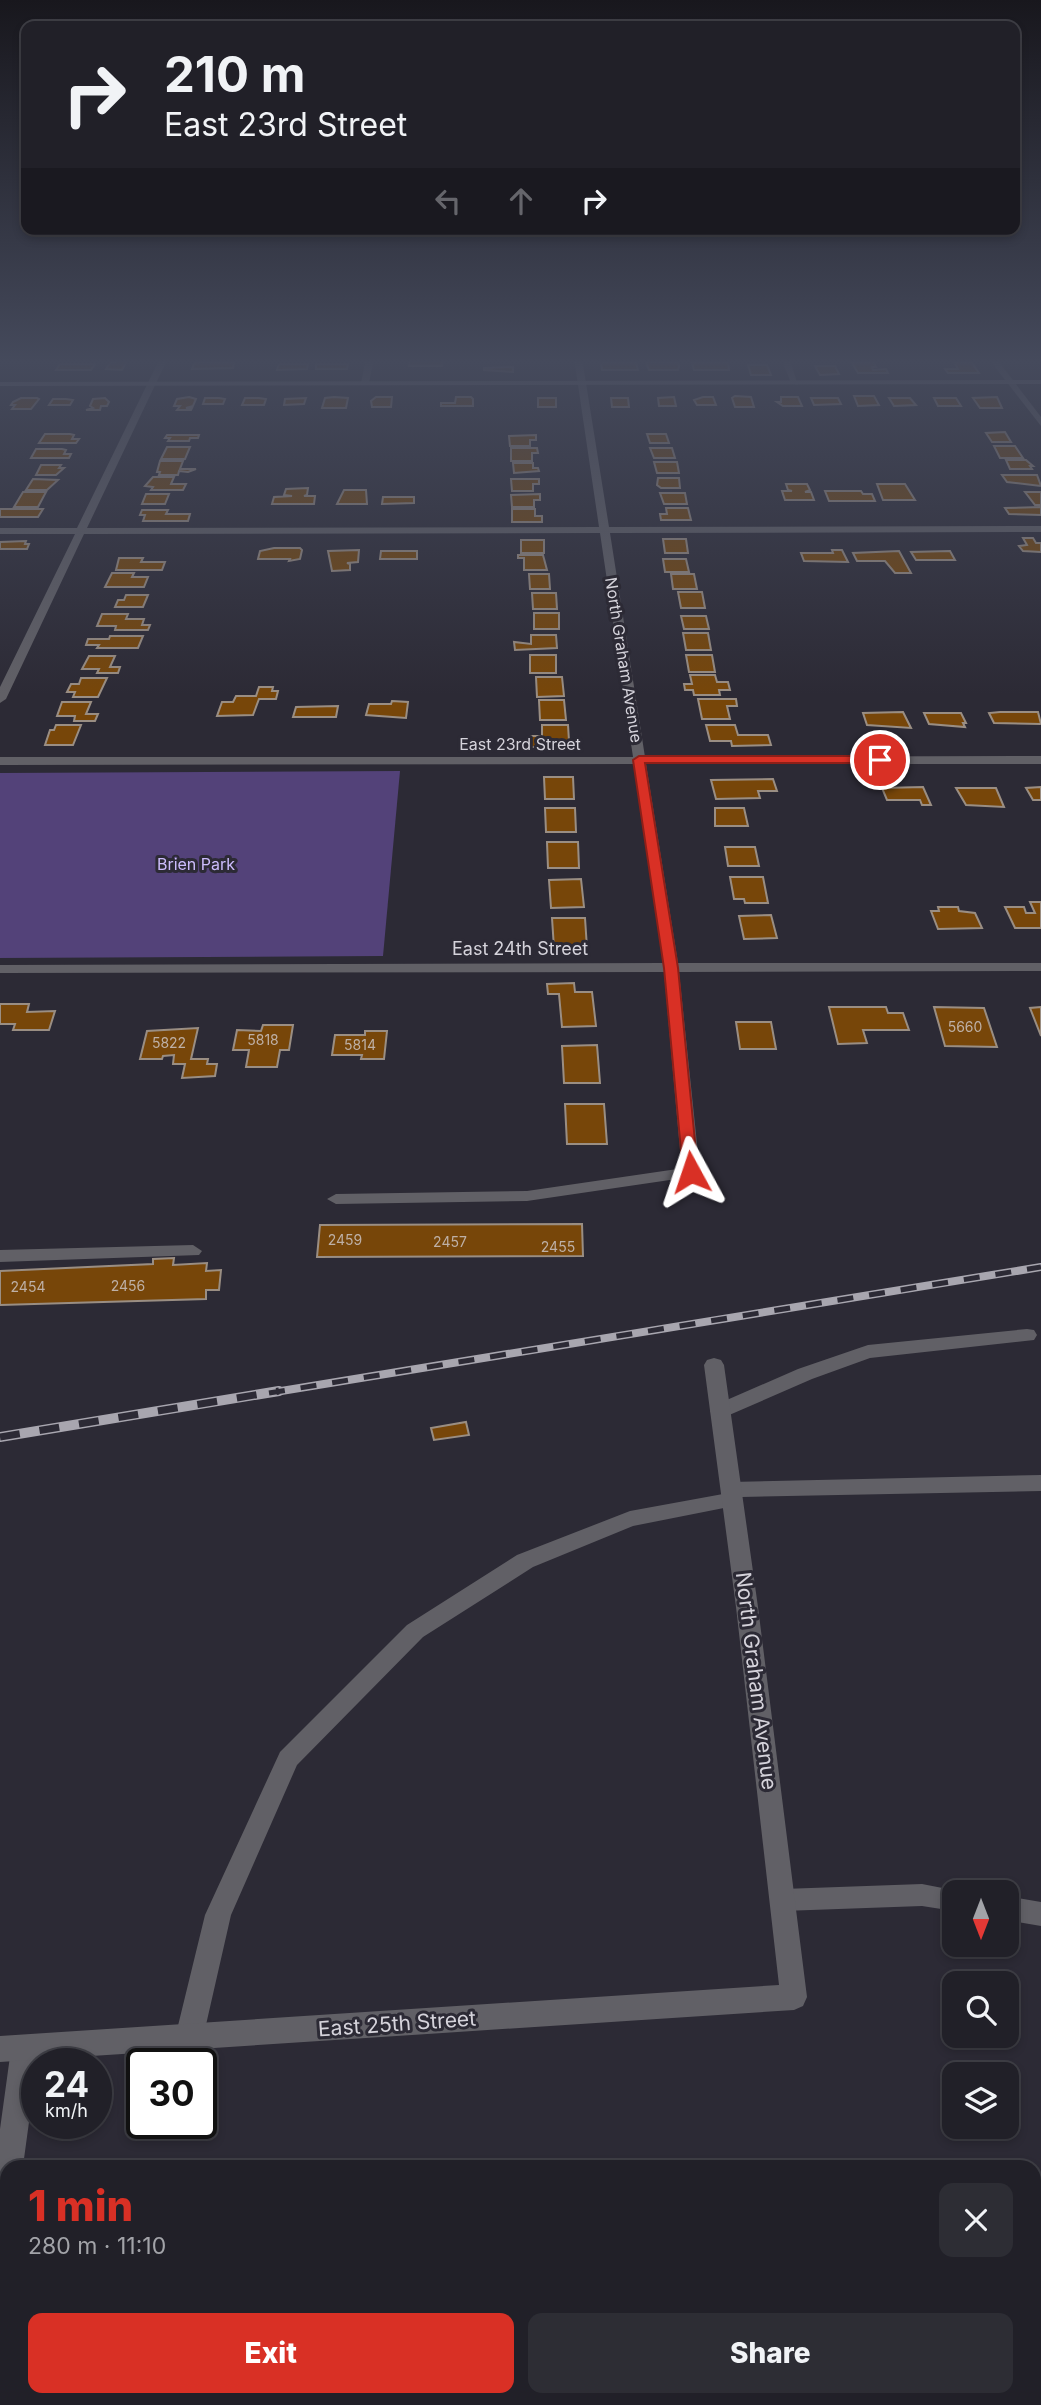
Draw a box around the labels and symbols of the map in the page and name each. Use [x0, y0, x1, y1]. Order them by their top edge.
street label: North Graham Avenue [601, 576, 647, 744]
pin [850, 730, 910, 790]
street label: East 23rd Street [459, 734, 581, 754]
park label: Brien Park [157, 854, 235, 874]
street label: East 24th Street [452, 938, 588, 959]
house number: 5660 [948, 1018, 982, 1035]
house number: 5818 [247, 1031, 279, 1048]
house number: 5822 [152, 1034, 186, 1051]
house number: 5814 [344, 1036, 376, 1053]
position arrow [654, 1135, 728, 1209]
house number: 2459 [328, 1231, 362, 1248]
house number: 2457 [433, 1233, 467, 1250]
house number: 2455 [541, 1238, 575, 1255]
house number: 2456 [111, 1277, 145, 1294]
house number: 2454 [11, 1278, 45, 1295]
street label: North Graham Avenue [731, 1570, 782, 1791]
north arrow [942, 1880, 1018, 1956]
street label: East 25th Street [317, 2006, 477, 2041]
speed limit sign: 30 [126, 2048, 217, 2139]

